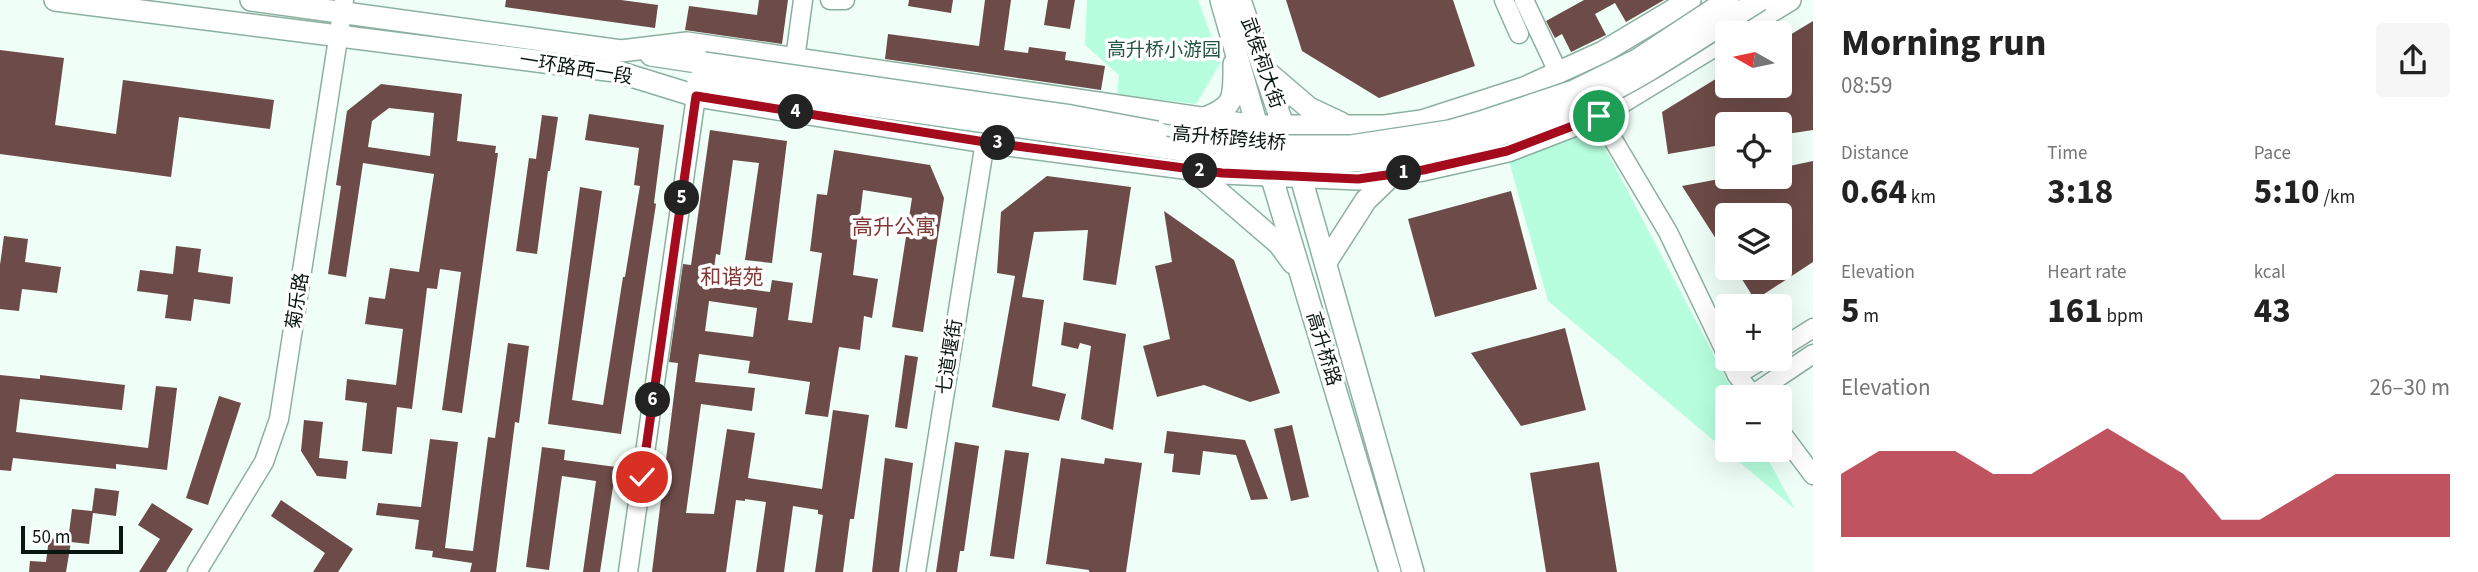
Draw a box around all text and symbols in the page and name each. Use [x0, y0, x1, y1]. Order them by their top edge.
street label: 武侯祠大街 [1234, 14, 1290, 112]
text: Morning run [1841, 16, 2046, 70]
north arrow [1715, 21, 1792, 98]
map controls [1715, 21, 1792, 462]
button: share [2376, 23, 2450, 97]
park label: 高升桥小游园 [1107, 37, 1221, 64]
street label: 一环路西一段 [518, 47, 634, 91]
text: 08:59 [1841, 69, 1892, 102]
pin [1569, 86, 1629, 146]
pin: 4 [778, 94, 814, 130]
icon: arrive [1580, 97, 1618, 135]
text: 4 [790, 98, 801, 125]
button: locate [1715, 112, 1792, 189]
street label: 高升桥跨线桥 [1171, 121, 1287, 157]
pin: 3 [981, 125, 1016, 160]
text: 3 [992, 129, 1003, 156]
text: Distance [1841, 140, 1909, 167]
text: Time [2047, 140, 2087, 167]
text: Pace [2254, 140, 2291, 167]
pin: 2 [1182, 154, 1218, 188]
pin: 1 [1386, 156, 1422, 190]
text: 2 [1194, 157, 1205, 184]
text: 1 [1398, 159, 1409, 186]
text: 0.64 [1841, 167, 1907, 217]
text: 3:18 [2047, 167, 2113, 217]
text: 5:10 [2254, 167, 2320, 217]
pin: 5 [664, 180, 700, 216]
text: 5 [676, 184, 687, 211]
text: km [1907, 184, 1936, 211]
text: /km [2320, 184, 2355, 211]
button: layers [1715, 203, 1792, 280]
district label: 高升公寓 [852, 212, 936, 242]
text: Elevation [1841, 259, 1915, 286]
text: Heart rate [2047, 259, 2126, 286]
text: kcal [2254, 259, 2286, 286]
district label: 和谐苑 [701, 262, 764, 292]
street label: 菊乐路 [280, 271, 316, 331]
text: 5 [1841, 286, 1859, 336]
text: 161 [2047, 286, 2103, 336]
text: 43 [2254, 286, 2291, 336]
button: + [1715, 294, 1792, 371]
text: m [1859, 303, 1879, 330]
text: bpm [2103, 303, 2143, 330]
street label: 高升桥路 [1299, 309, 1347, 389]
street label: 七道堰街 [931, 317, 969, 397]
text: Elevation [1841, 371, 1931, 404]
text: 26–30 m [2370, 371, 2450, 404]
pin: 6 [636, 382, 670, 418]
button: − [1715, 385, 1792, 462]
text: 6 [647, 386, 658, 413]
pin [612, 447, 672, 507]
icon: check [623, 458, 661, 496]
scale bar [21, 523, 122, 555]
text: 50 m [32, 524, 70, 551]

